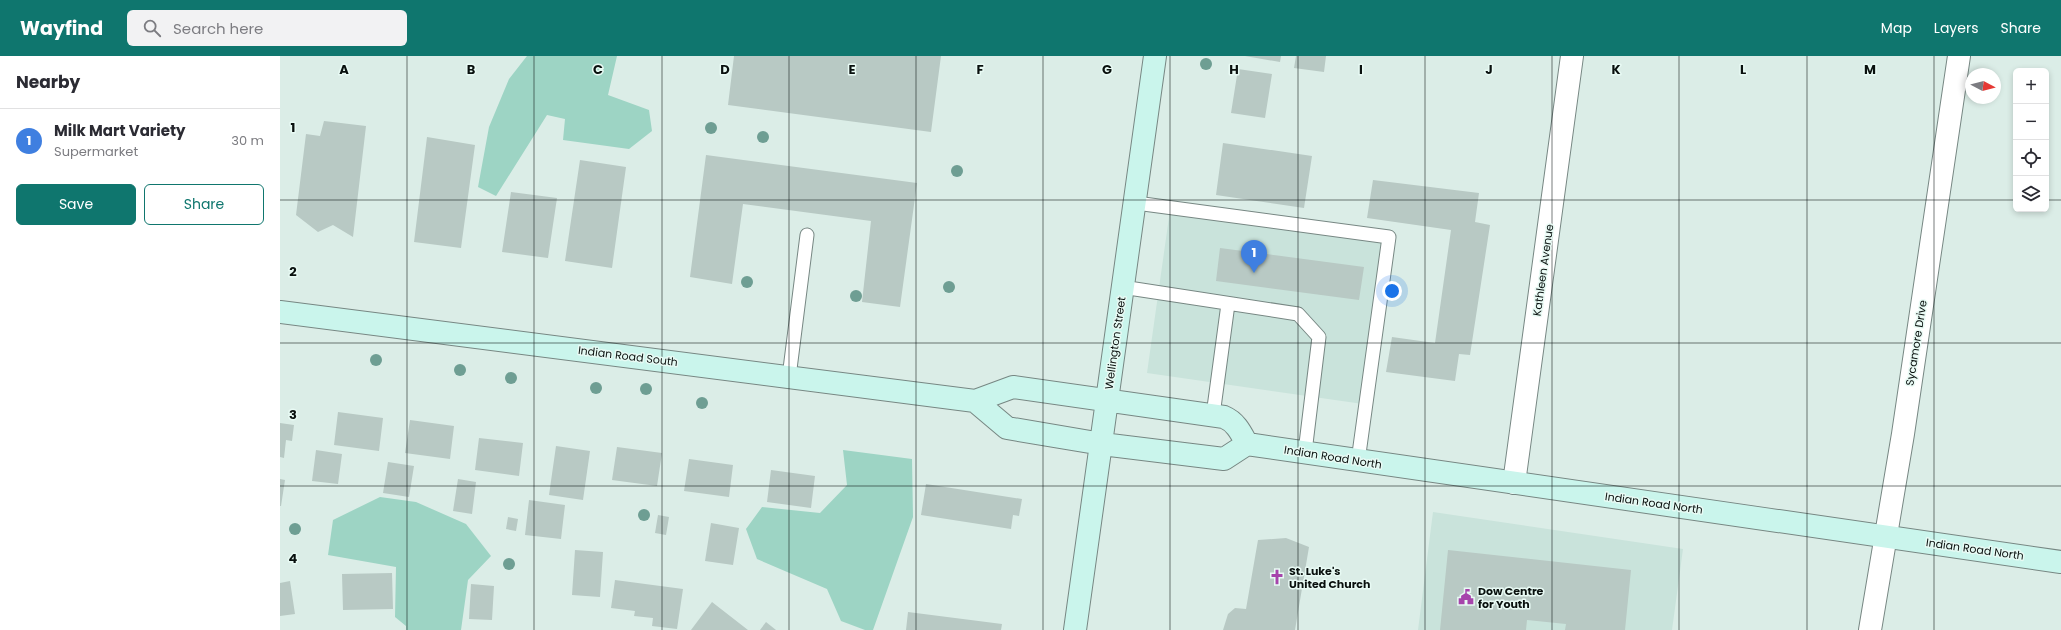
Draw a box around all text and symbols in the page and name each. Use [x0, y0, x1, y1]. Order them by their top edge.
search box [127, 10, 407, 46]
text: Wayfind [20, 15, 103, 42]
icon: search [141, 17, 163, 39]
text: Search here [173, 18, 263, 39]
text: Map [1881, 18, 1912, 38]
text: Layers [1934, 18, 1978, 38]
text: Share [2000, 18, 2041, 38]
text: A [339, 60, 349, 79]
text: B [467, 60, 476, 79]
text: C [593, 60, 603, 79]
text: D [720, 60, 730, 79]
text: E [848, 60, 856, 79]
text: F [976, 60, 984, 79]
text: G [1102, 60, 1112, 79]
text: H [1229, 60, 1239, 79]
text: I [1359, 60, 1363, 79]
text: J [1485, 60, 1493, 79]
text: K [1611, 60, 1621, 79]
text: L [1740, 60, 1746, 79]
text: M [1864, 60, 1876, 79]
north arrow [1965, 68, 2001, 104]
map controls [2013, 68, 2049, 212]
button: + [2013, 68, 2049, 104]
text: Nearby [16, 70, 80, 94]
button: − [2013, 104, 2049, 140]
text: 1 [291, 118, 295, 137]
text: Milk Mart Variety [54, 120, 186, 141]
text: 1 [27, 131, 31, 150]
text: 30 m [231, 131, 264, 150]
button: locate [2013, 140, 2049, 176]
text: Supermarket [54, 142, 138, 161]
button: layers [2013, 176, 2049, 212]
button: Save [16, 184, 136, 225]
button: Share [144, 184, 264, 225]
street label: Kathleen Avenue [1529, 223, 1557, 317]
pin: 1 [1241, 240, 1267, 273]
text: 2 [289, 262, 297, 281]
your location [1382, 281, 1402, 301]
street label: Wellington Street [1101, 296, 1129, 390]
street label: Sycamore Drive [1901, 299, 1931, 387]
street label: Indian Road South [577, 342, 679, 370]
text: 3 [289, 405, 297, 424]
street label: Indian Road North [1283, 441, 1383, 473]
street label: Indian Road North [1604, 488, 1704, 518]
street label: Indian Road North [1925, 534, 2025, 564]
text: 4 [289, 549, 298, 568]
place label: St. Luke's United Church [1289, 563, 1370, 592]
church icon: St. Luke's United Church [1268, 568, 1286, 586]
place label: Dow Centre for Youth [1478, 583, 1544, 612]
public building icon: Dow Centre for Youth [1457, 588, 1475, 606]

